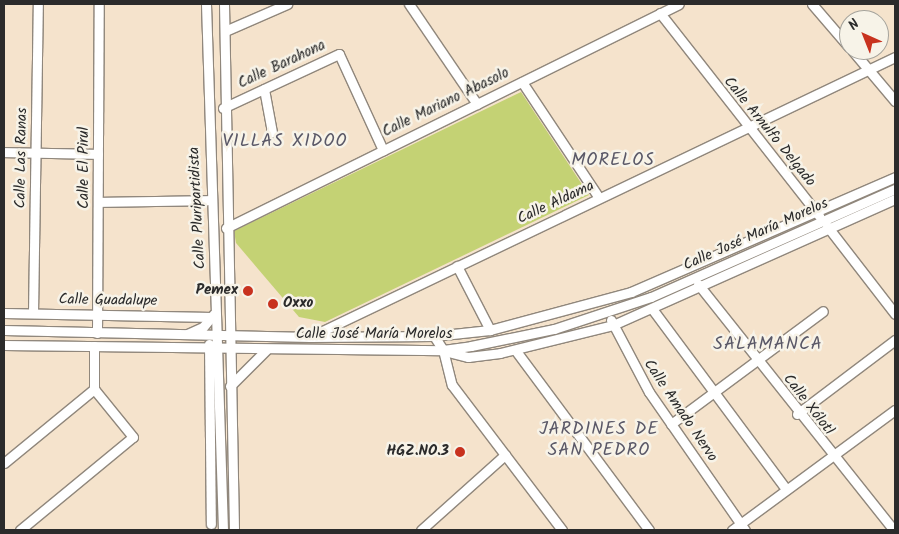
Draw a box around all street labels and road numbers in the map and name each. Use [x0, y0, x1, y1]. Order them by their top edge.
street label: Calle Barahona [235, 37, 329, 93]
street label: Calle Mariano Abasolo [380, 64, 512, 142]
street label: Calle Arnulfo Delgado [719, 73, 819, 191]
street label: Calle Las Ranas [12, 107, 32, 209]
street label: Calle El Pirul [76, 127, 94, 209]
street label: Calle Pluripartidista [186, 146, 210, 270]
street label: Calle Aldama [515, 177, 597, 229]
street label: Calle José María Morelos [681, 195, 831, 275]
street label: Calle Guadalupe [58, 291, 158, 311]
street label: Calle José María Morelos [296, 326, 452, 344]
street label: Calle Amado Nervo [639, 356, 721, 466]
street label: Calle Xólotl [779, 371, 837, 439]

